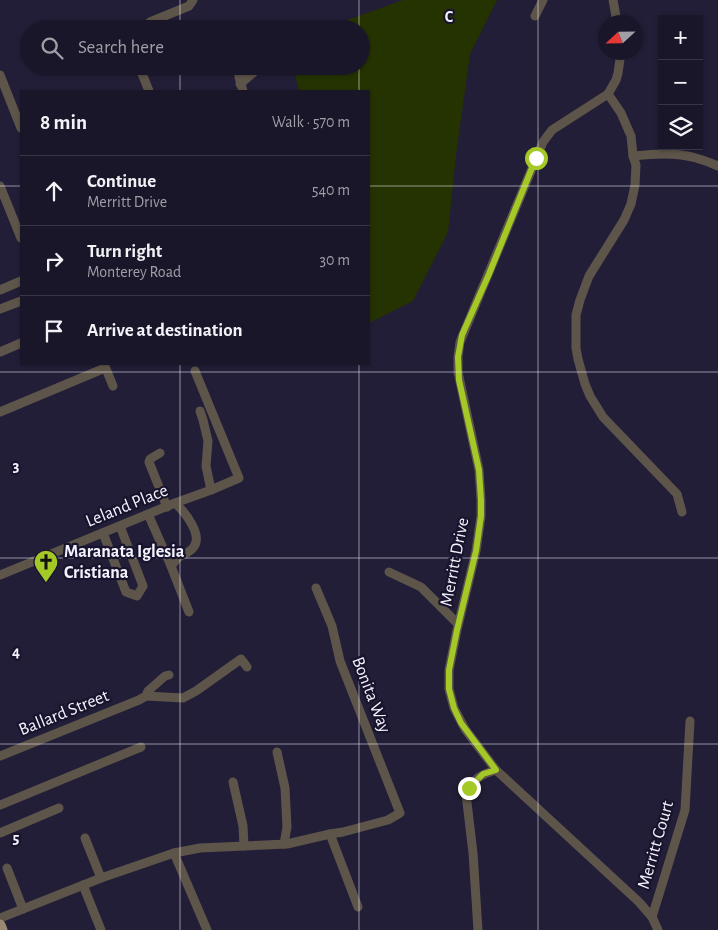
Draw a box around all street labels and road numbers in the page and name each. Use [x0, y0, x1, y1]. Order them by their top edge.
street label: Leland Place [83, 481, 171, 531]
street label: Merritt Drive [438, 516, 472, 608]
street label: Bonita Way [348, 655, 394, 736]
street label: Ballard Street [16, 687, 112, 739]
street label: Merritt Court [635, 799, 677, 891]

